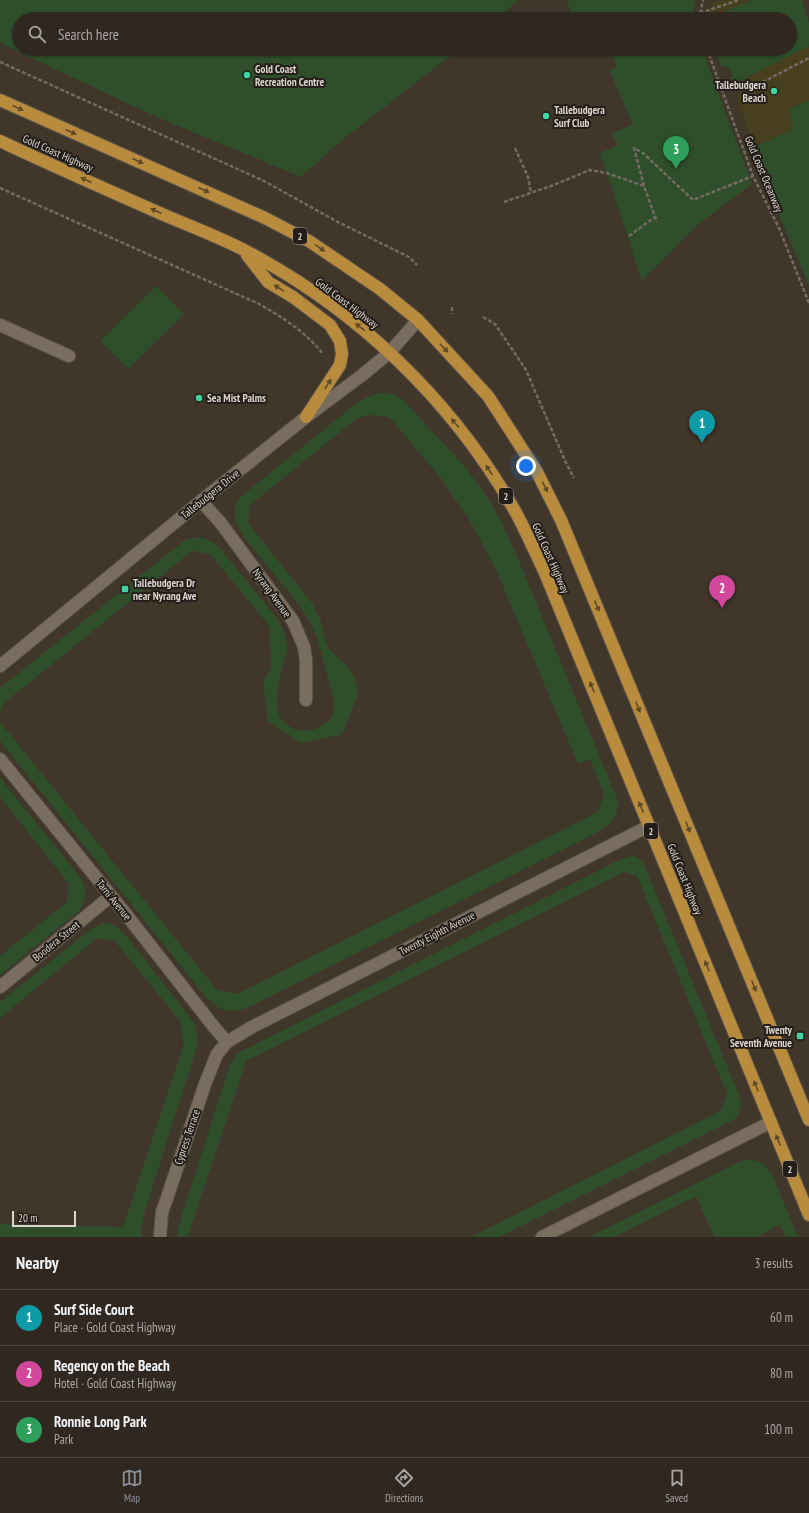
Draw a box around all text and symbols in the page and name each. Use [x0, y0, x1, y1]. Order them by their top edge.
search box [12, 12, 797, 56]
icon: search [26, 23, 48, 45]
text: Search here [58, 25, 119, 44]
place label: Gold Coast Recreation Centre [255, 62, 325, 89]
marker: Gold Coast Recreation Centre [242, 70, 252, 80]
place label: Tallebudgera Beach [715, 78, 766, 105]
marker: Tallebudgera Beach [769, 86, 779, 96]
place label: Tallebudgera Surf Club [554, 103, 605, 130]
one-way arrow [12, 105, 23, 111]
marker: Tallebudgera Surf Club [541, 111, 551, 121]
one-way arrow [66, 129, 77, 135]
street label: Gold Coast Highway [21, 131, 96, 175]
street label: Gold Coast Oceanway [742, 134, 787, 215]
pin: 3 [663, 136, 689, 169]
one-way arrow [132, 158, 143, 164]
one-way arrow [80, 177, 91, 183]
one-way arrow [198, 188, 210, 194]
one-way arrow [150, 208, 161, 214]
road number: 2 [293, 228, 307, 244]
one-way arrow [315, 244, 325, 252]
street label: Gold Coast Highway [313, 275, 382, 332]
one-way arrow [274, 284, 284, 292]
one-way arrow [354, 323, 365, 331]
one-way arrow [439, 343, 449, 353]
one-way arrow [324, 379, 331, 390]
place label: Sea Mist Palms [207, 391, 266, 405]
marker: Sea Mist Palms [194, 393, 204, 403]
pin: 1 [689, 410, 715, 443]
one-way arrow [451, 418, 460, 427]
your location [516, 456, 536, 476]
one-way arrow [486, 464, 493, 476]
street label: Tallebudgera Drive [178, 466, 243, 522]
one-way arrow [541, 481, 548, 493]
road number: 2 [499, 488, 513, 504]
street label: Gold Coast Highway [529, 521, 573, 596]
street label: Nyrang Avenue [250, 566, 295, 621]
pin: 2 [709, 575, 735, 608]
place label: Tallebudgera Dr near Nyrang Ave [133, 576, 197, 603]
marker: Tallebudgera Dr near Nyrang Ave [120, 584, 130, 594]
one-way arrow [594, 601, 600, 613]
one-way arrow [589, 681, 595, 692]
one-way arrow [636, 701, 642, 713]
one-way arrow [638, 800, 644, 812]
one-way arrow [685, 821, 691, 833]
road number: 2 [644, 823, 658, 839]
street label: Gold Coast Highway [664, 841, 706, 918]
street label: Tarni Avenue [93, 877, 135, 924]
street label: Twenty Eighth Avenue [397, 908, 478, 958]
street label: Boodera Street [30, 918, 82, 964]
one-way arrow [703, 959, 709, 971]
one-way arrow [751, 980, 757, 992]
place label: Twenty Seventh Avenue [730, 1023, 793, 1050]
marker: Twenty Seventh Avenue [795, 1031, 805, 1041]
one-way arrow [753, 1081, 759, 1092]
street label: Cypress Terrace [171, 1107, 203, 1167]
one-way arrow [775, 1133, 781, 1145]
road number: 2 [783, 1161, 797, 1177]
scale bar [12, 1209, 76, 1228]
text: 20 m [18, 1211, 37, 1225]
text: Nearby [16, 1252, 59, 1274]
text: 3 results [754, 1255, 793, 1272]
text: Surf Side Court [54, 1300, 134, 1319]
text: 1 [26, 1309, 32, 1326]
text: 60 m [770, 1309, 793, 1326]
text: Place · Gold Coast Highway [54, 1319, 176, 1336]
text: Regency on the Beach [54, 1356, 170, 1375]
text: 2 [26, 1365, 32, 1382]
text: 80 m [770, 1365, 793, 1382]
text: Hotel · Gold Coast Highway [54, 1375, 176, 1392]
text: Ronnie Long Park [54, 1412, 147, 1431]
text: 3 [26, 1421, 32, 1438]
text: 100 m [764, 1421, 793, 1438]
text: Park [54, 1431, 73, 1448]
tab: Map [121, 1467, 143, 1505]
tab: Directions [385, 1467, 423, 1505]
tab: Saved [665, 1467, 688, 1505]

